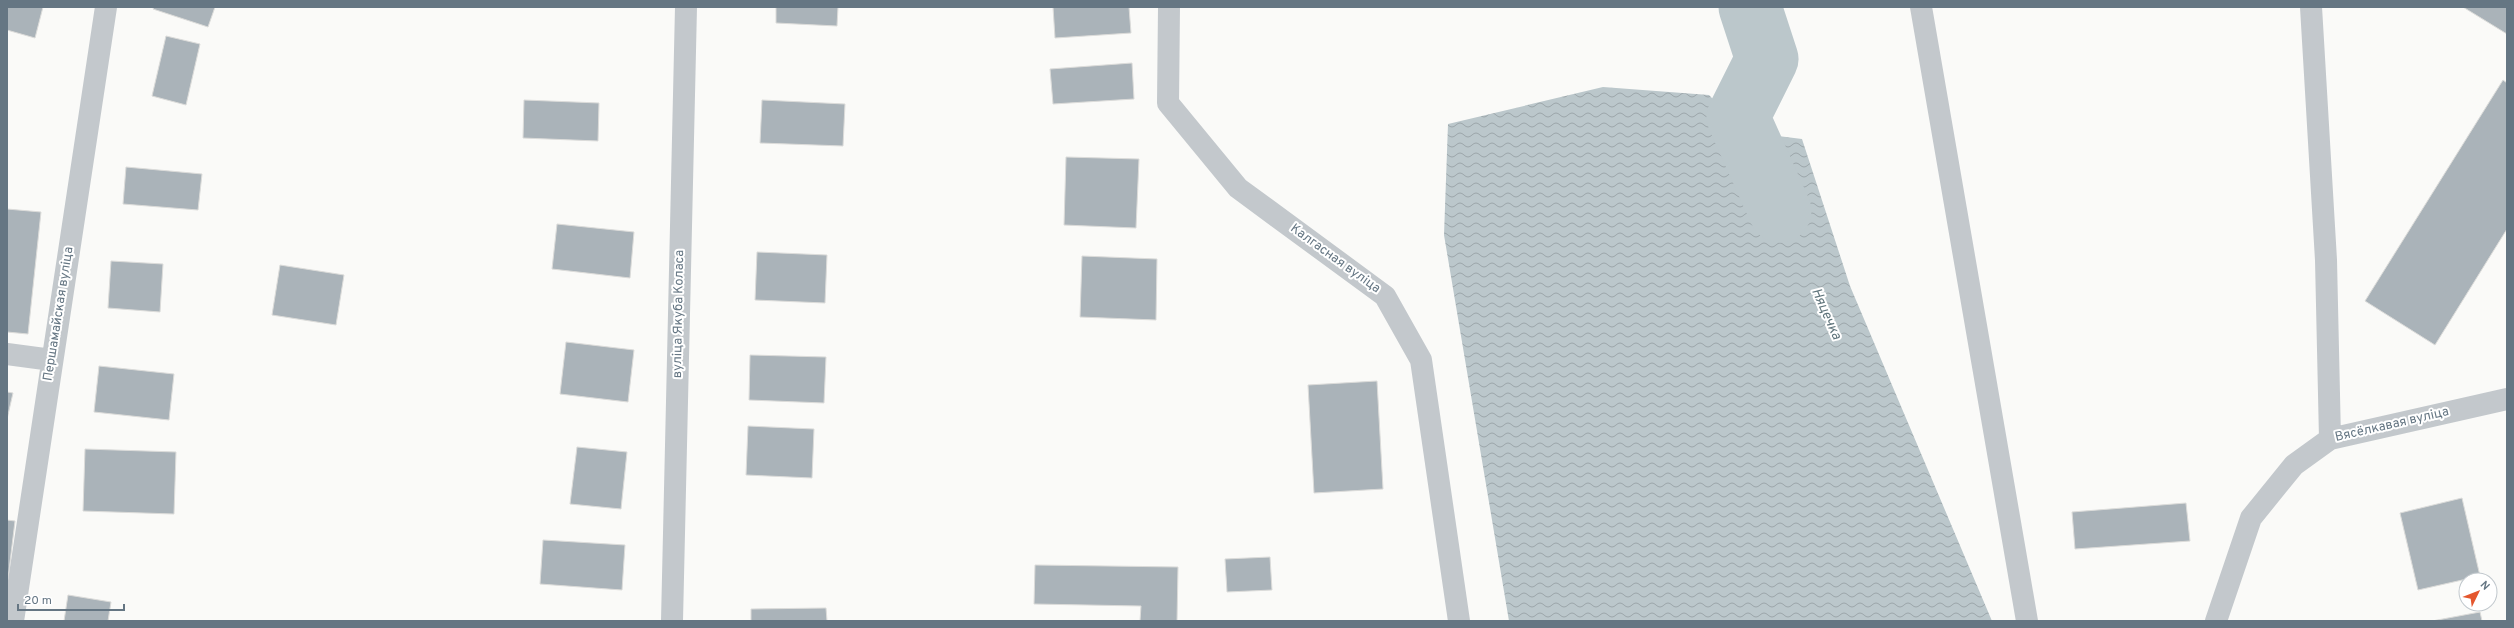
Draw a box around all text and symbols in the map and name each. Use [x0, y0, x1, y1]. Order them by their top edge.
street label: Калгасная вуліца [1287, 221, 1383, 297]
street label: Першамайская вуліца [40, 246, 78, 382]
street label: вуліца Якуба Коласа [670, 250, 688, 378]
water label: Няцечка [1807, 286, 1845, 343]
street label: Вясёлкавая вуліца [2333, 404, 2451, 446]
north arrow [2458, 572, 2498, 612]
text: N [2477, 578, 2492, 594]
scale bar [18, 586, 124, 612]
text: 20 m [24, 593, 52, 609]

